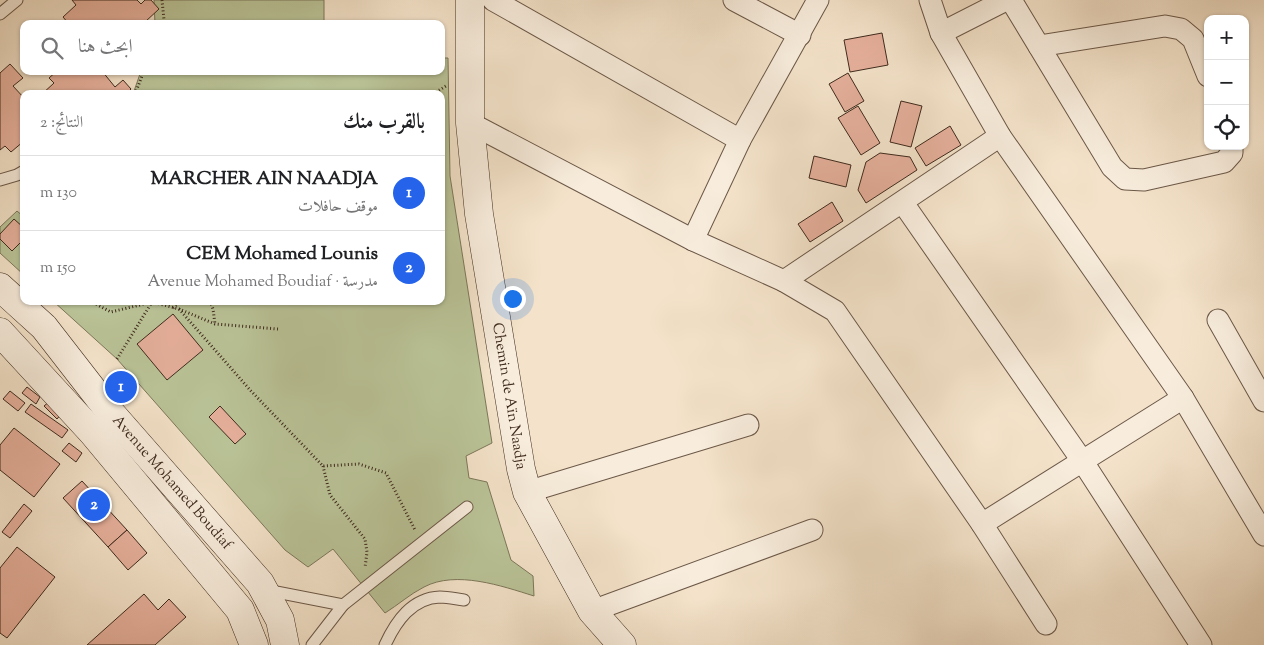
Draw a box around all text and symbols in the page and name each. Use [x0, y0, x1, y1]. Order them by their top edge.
map controls [1204, 15, 1249, 150]
button: + [1204, 15, 1249, 60]
search box [20, 20, 445, 75]
icon: search [38, 34, 66, 62]
text: ابحث هنا [78, 34, 133, 61]
button: − [1204, 60, 1249, 105]
button: locate [1204, 105, 1249, 150]
text: بالقرب منك [343, 108, 425, 138]
text: النتائج: 2 [40, 112, 83, 135]
text: MARCHER AIN NAADJA [150, 166, 378, 193]
text: 130 m [40, 182, 77, 205]
text: 1 [406, 182, 412, 205]
text: موقف حافلات [298, 196, 378, 219]
text: CEM Mohamed Lounis [186, 241, 378, 268]
text: 150 m [40, 257, 76, 280]
text: 2 [405, 257, 413, 280]
text: مدرسة · Avenue Mohamed Boudiaf [148, 271, 378, 294]
your location [500, 286, 526, 312]
street label: Chemin de Aïn Naadja [487, 321, 531, 471]
pin: 1 [105, 368, 137, 406]
street label: Avenue Mohamed Boudiaf [107, 411, 237, 555]
pin: 2 [78, 486, 110, 524]

